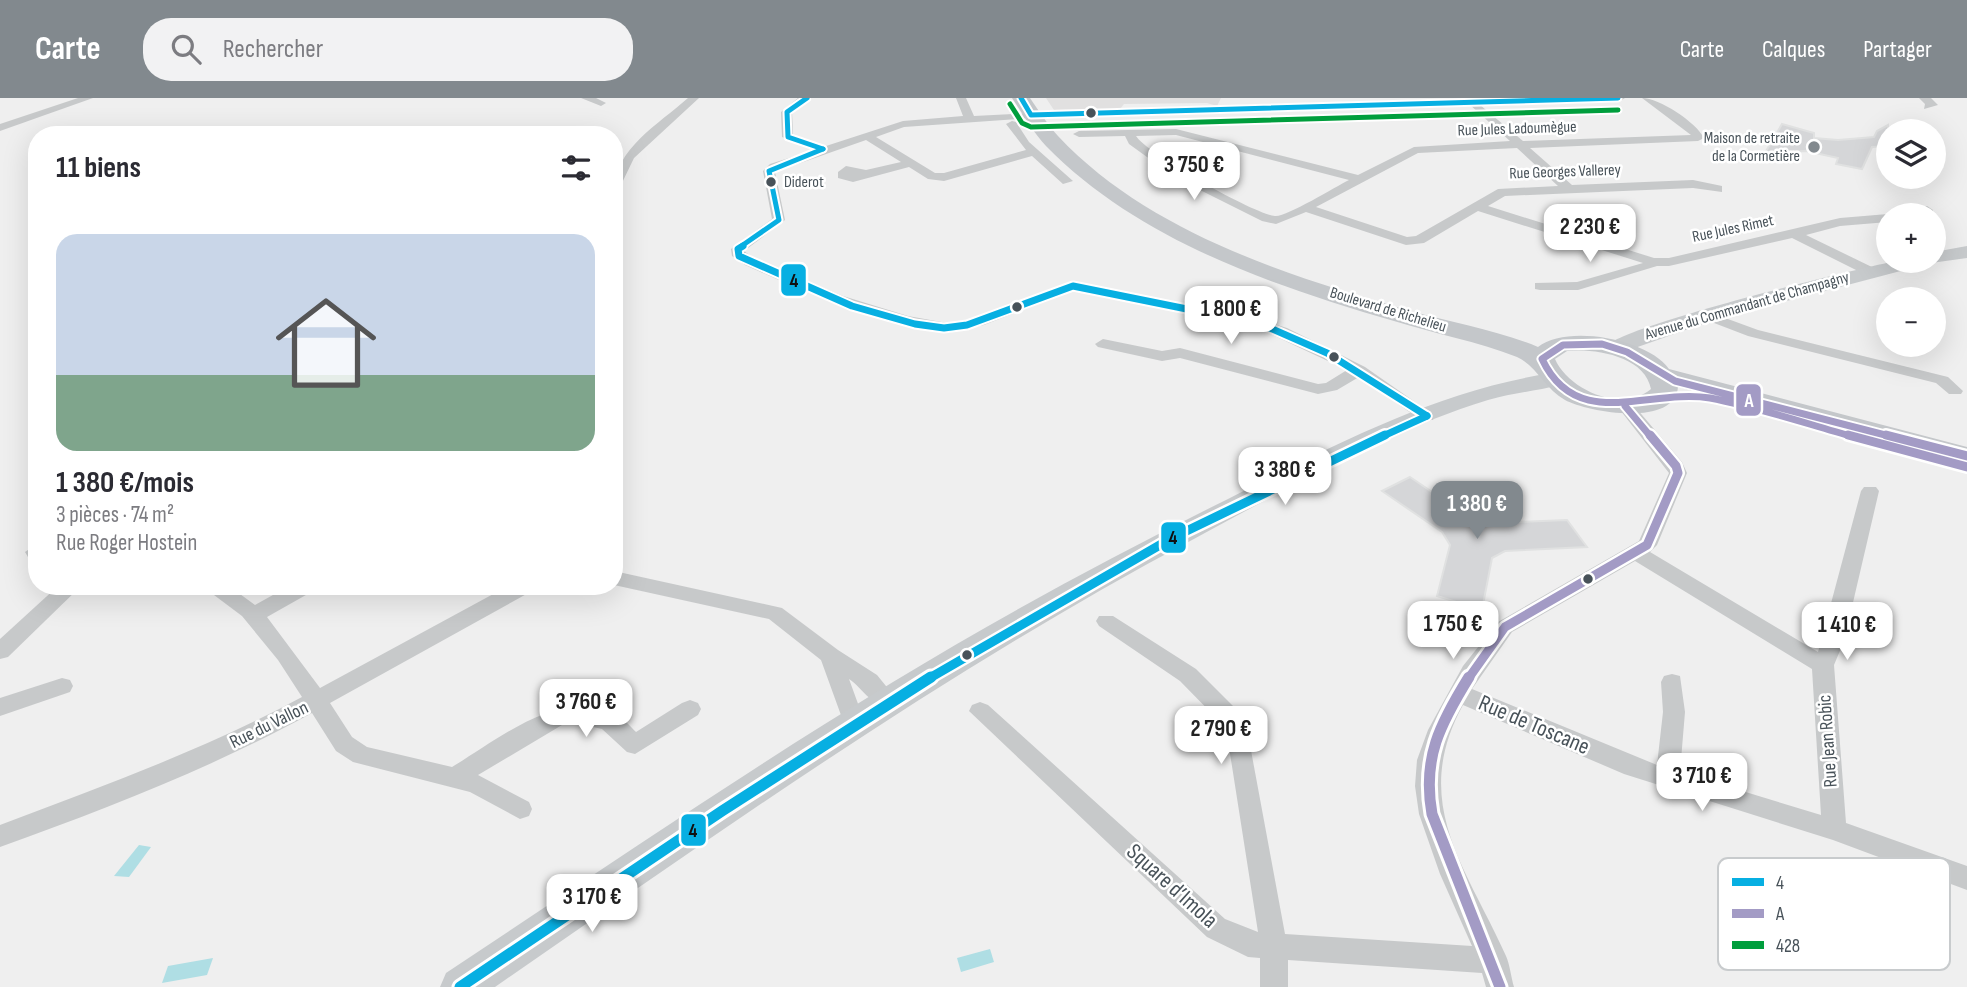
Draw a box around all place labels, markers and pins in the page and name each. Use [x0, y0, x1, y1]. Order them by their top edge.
unlabelled marker [1084, 106, 1098, 120]
place label: Maison de retraite de la Cormetière [1704, 129, 1800, 166]
marker: Maison de retraite de la Cormetière [1806, 139, 1822, 155]
pin: 3 750 € [1129, 142, 1259, 202]
place label: Diderot [784, 173, 824, 192]
marker: Diderot [764, 175, 778, 189]
pin: 2 230 € [1525, 204, 1655, 264]
pin: 1 800 € [1166, 286, 1296, 346]
unlabelled marker [1010, 300, 1024, 314]
unlabelled marker [1327, 350, 1341, 364]
pin: 3 380 € [1220, 448, 1350, 507]
pin: 1 380 € [1412, 482, 1542, 541]
unlabelled marker [1581, 572, 1595, 586]
pin: 1 750 € [1388, 602, 1518, 661]
pin: 1 410 € [1782, 602, 1912, 662]
unlabelled marker [960, 648, 974, 662]
pin: 3 760 € [521, 680, 651, 739]
pin: 2 790 € [1156, 706, 1286, 766]
pin: 3 710 € [1637, 754, 1767, 813]
pin: 3 170 € [527, 874, 657, 934]

